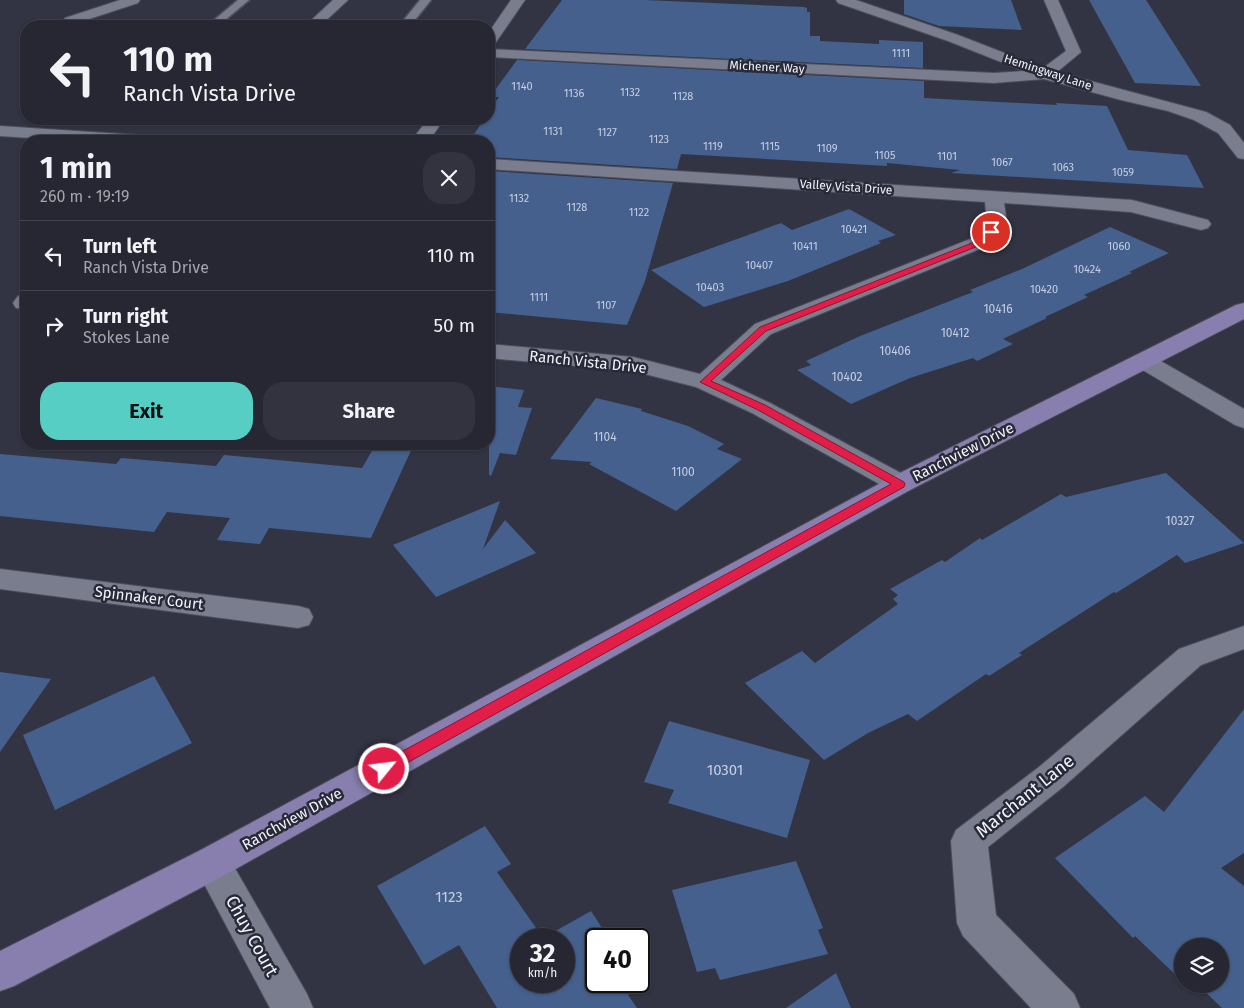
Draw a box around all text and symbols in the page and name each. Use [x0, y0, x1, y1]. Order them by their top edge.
text: 110 m [123, 38, 213, 80]
icon: left [40, 40, 105, 105]
house number: 1111 [892, 47, 910, 60]
street label: Hemingway Lane [1002, 51, 1094, 93]
street label: Michener Way [729, 58, 805, 76]
text: Ranch Vista Drive [123, 80, 296, 107]
house number: 1140 [511, 80, 533, 93]
house number: 1132 [620, 86, 640, 99]
house number: 1136 [564, 87, 584, 100]
house number: 1128 [673, 90, 693, 103]
house number: 1131 [543, 125, 563, 138]
house number: 1127 [597, 126, 617, 139]
house number: 1123 [649, 133, 669, 146]
house number: 1119 [703, 140, 723, 153]
house number: 1115 [760, 140, 780, 153]
house number: 1109 [816, 142, 838, 155]
house number: 1105 [874, 149, 896, 162]
text: 1 min [40, 150, 112, 186]
house number: 1101 [937, 150, 957, 163]
button: close [423, 152, 475, 204]
house number: 1067 [991, 156, 1013, 169]
house number: 1063 [1052, 161, 1074, 174]
house number: 1059 [1112, 166, 1134, 179]
street label: Valley Vista Drive [799, 177, 893, 197]
text: 260 m · 19:19 [40, 187, 130, 206]
house number: 1132 [509, 192, 529, 205]
house number: 1128 [567, 201, 587, 214]
house number: 1122 [629, 206, 649, 219]
pin [970, 211, 1012, 253]
icon: arrive [977, 218, 1005, 246]
house number: 10421 [841, 223, 867, 236]
text: Turn left [83, 235, 157, 258]
house number: 10411 [792, 240, 818, 253]
house number: 1060 [1108, 240, 1130, 253]
icon: left [40, 242, 68, 270]
text: 110 m [427, 244, 475, 267]
text: Ranch Vista Drive [83, 258, 209, 277]
house number: 10407 [745, 259, 773, 272]
house number: 10424 [1073, 263, 1101, 276]
house number: 10403 [696, 281, 724, 294]
house number: 10420 [1030, 283, 1058, 296]
house number: 1111 [530, 291, 548, 304]
house number: 1107 [596, 299, 616, 312]
house number: 10416 [983, 302, 1013, 316]
text: Turn right [83, 305, 168, 328]
icon: right [40, 312, 68, 340]
text: 50 m [434, 314, 475, 337]
house number: 10412 [941, 326, 969, 340]
text: Stokes Lane [83, 328, 170, 347]
house number: 10406 [879, 344, 911, 358]
street label: Ranch Vista Drive [528, 347, 648, 377]
house number: 10402 [832, 370, 862, 384]
button: Exit [40, 382, 253, 440]
button: Share [263, 382, 475, 440]
street label: Ranchview Drive [909, 419, 1017, 485]
house number: 1104 [593, 430, 617, 444]
house number: 1100 [671, 465, 695, 479]
house number: 10327 [1166, 514, 1194, 528]
street label: Spinnaker Court [94, 582, 205, 614]
position arrow [357, 742, 409, 794]
street label: Marchant Lane [971, 750, 1079, 842]
house number: 10301 [707, 761, 743, 779]
street label: Ranchview Drive [239, 784, 345, 854]
house number: 1123 [435, 888, 463, 906]
street label: Chuy Court [221, 892, 283, 981]
speed limit sign: 40 [585, 928, 650, 993]
map controls [1174, 938, 1229, 993]
button: layers [1174, 938, 1229, 993]
text: 32 [530, 939, 555, 969]
text: km/h [528, 966, 557, 980]

